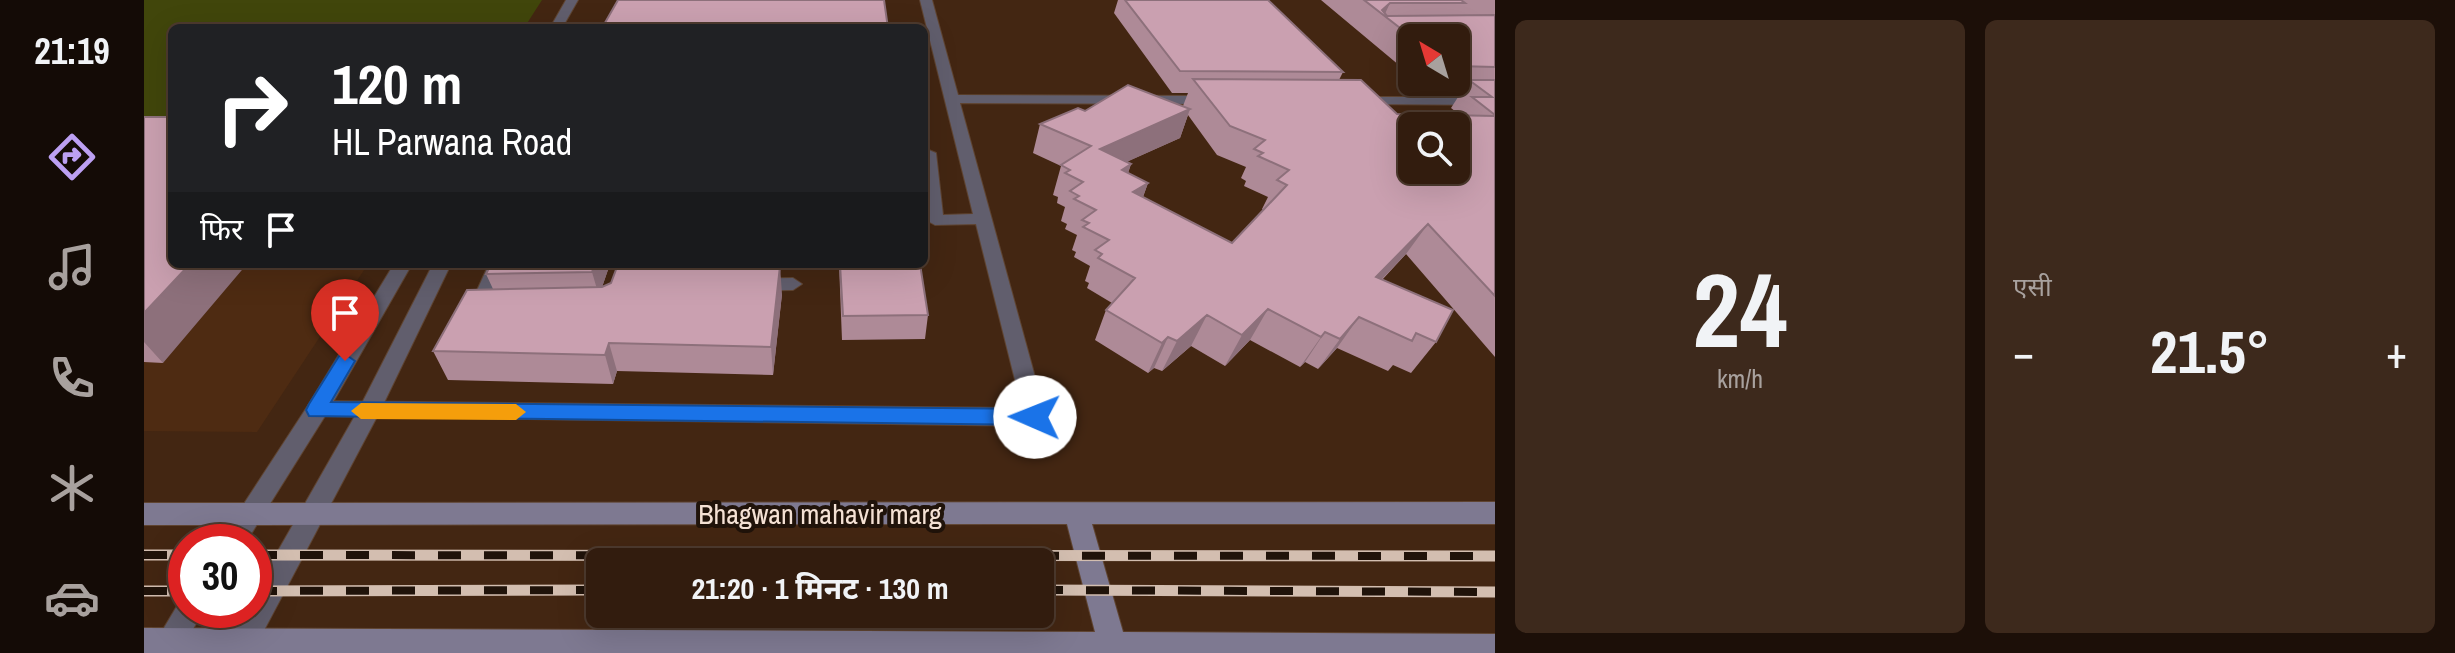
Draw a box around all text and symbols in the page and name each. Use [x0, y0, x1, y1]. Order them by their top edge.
north arrow [1398, 24, 1470, 96]
map controls [1398, 24, 1470, 184]
text: 21:19 [34, 27, 110, 75]
text: 120 m [332, 46, 462, 121]
icon: right [200, 56, 304, 160]
button: search [1398, 112, 1470, 184]
text: HL Parwana Road [332, 118, 572, 166]
icon: directions [44, 129, 100, 185]
icon: arrive [259, 208, 303, 252]
text: फिर [200, 209, 243, 249]
icon: music [44, 239, 100, 295]
text: 24 [1693, 239, 1787, 379]
text: एसी [2013, 269, 2052, 304]
pin [311, 279, 379, 361]
icon: arrive [323, 291, 367, 335]
text: 21.5° [2150, 311, 2270, 392]
text: − [2013, 322, 2034, 382]
text: + [2386, 322, 2407, 382]
icon: phone [44, 350, 100, 406]
text: km/h [1717, 361, 1763, 396]
position arrow [993, 375, 1077, 459]
icon: climate [44, 460, 100, 516]
street label: Bhagwan mahavir marg [698, 495, 942, 533]
speed limit sign: 30 [168, 524, 272, 628]
text: 21:20 · 1 मिनट · 130 m [691, 568, 949, 608]
icon: car [44, 570, 100, 626]

